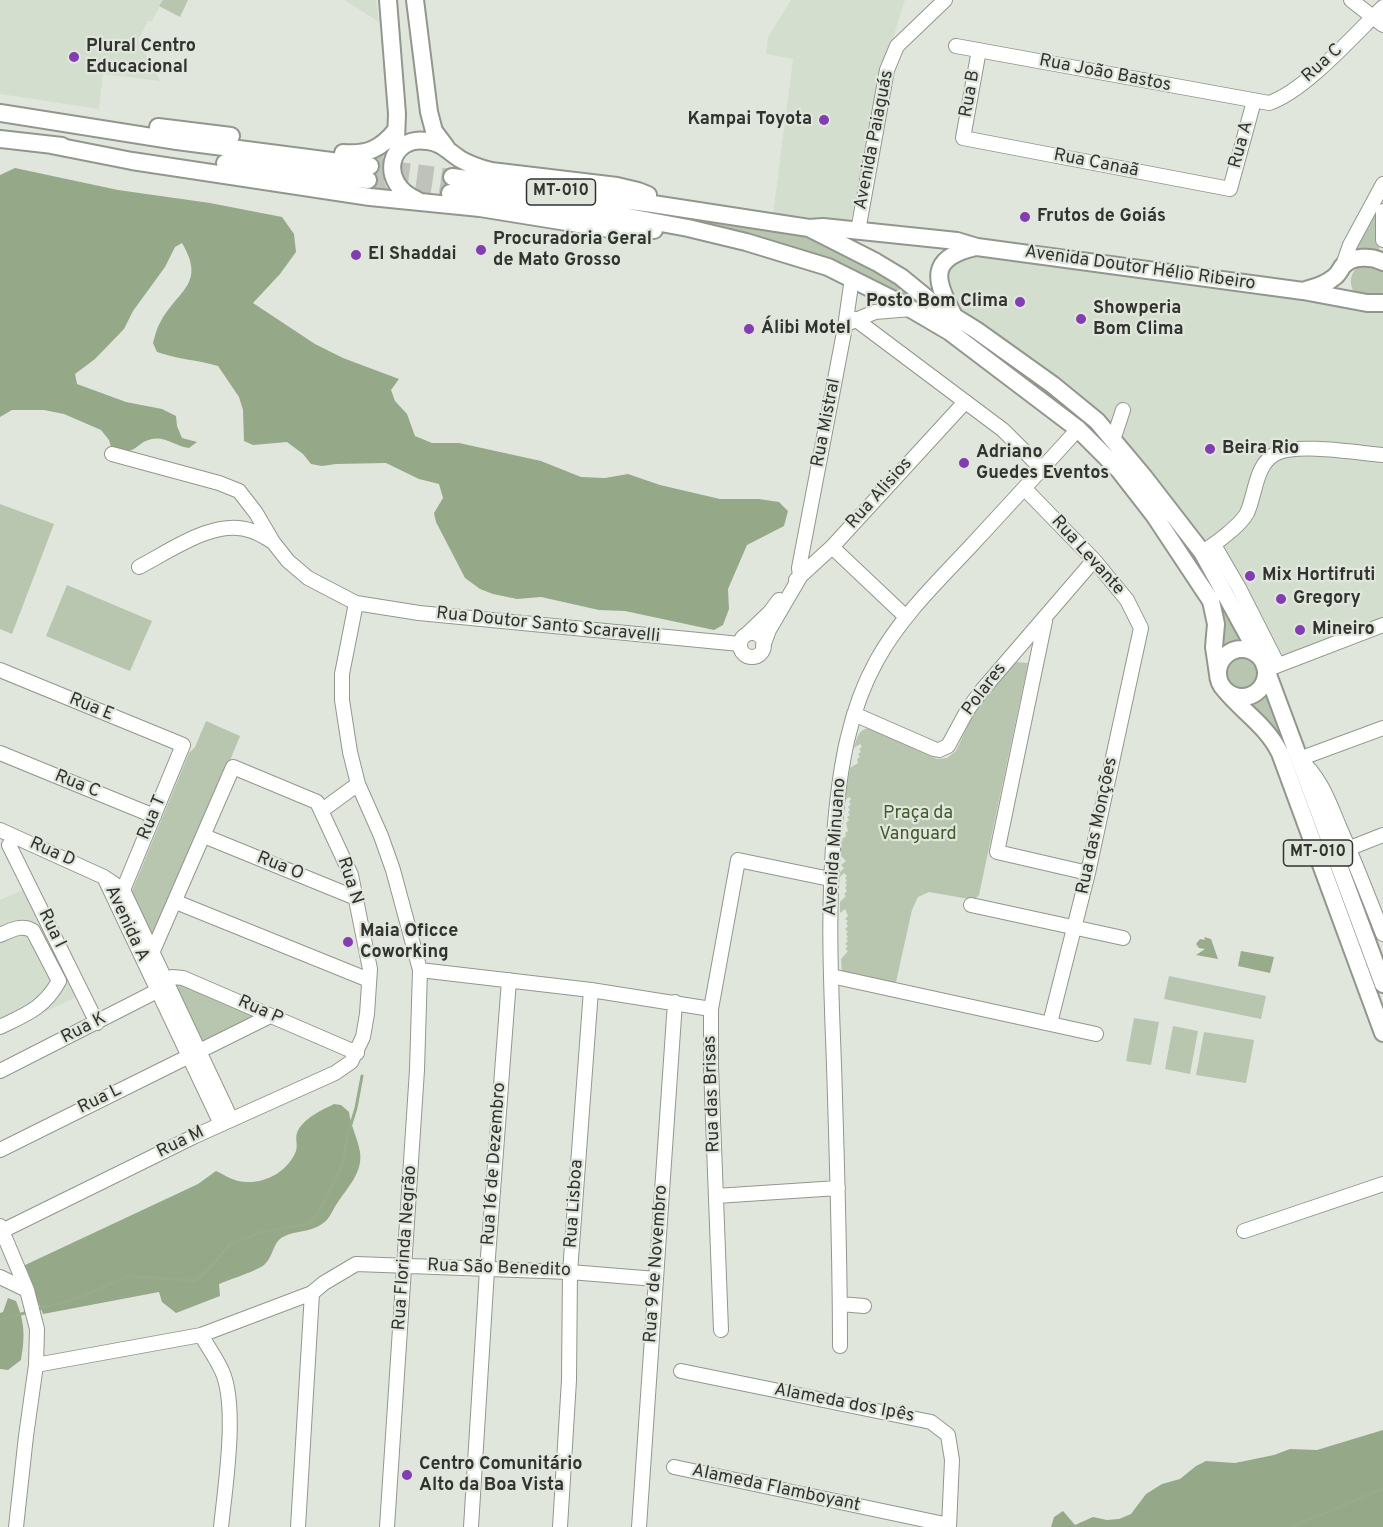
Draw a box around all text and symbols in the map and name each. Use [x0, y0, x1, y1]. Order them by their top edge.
place label: Plural Centro Educacional [86, 36, 196, 78]
street label: Rua C [1298, 40, 1348, 88]
marker: Plural Centro Educacional [67, 50, 81, 64]
street label: Rua João Bastos [1037, 51, 1173, 97]
street label: Avenida Paiaguás [851, 68, 899, 212]
street label: Rua B [956, 69, 986, 119]
place label: Kampai Toyota [687, 109, 812, 131]
marker: Kampai Toyota [817, 113, 831, 127]
street label: Rua A [1225, 119, 1259, 171]
street label: Rua Canaã [1052, 145, 1140, 183]
road number: MT-010 [526, 179, 596, 205]
place label: Frutos de Goiás [1037, 206, 1166, 228]
marker: Frutos de Goiás [1018, 210, 1032, 224]
place label: Procuradoria Geral de Mato Grosso [493, 229, 652, 272]
street label: Avenida Doutor Hélio Ribeiro [1023, 242, 1257, 296]
marker: Procuradoria Geral de Mato Grosso [474, 243, 488, 257]
place label: El Shaddai [368, 244, 457, 266]
marker: El Shaddai [349, 248, 363, 262]
place label: Posto Bom Clima [866, 291, 1008, 313]
marker: Posto Bom Clima [1013, 295, 1027, 309]
place label: Showperia Bom Clima [1093, 298, 1183, 340]
marker: Showperia Bom Clima [1074, 312, 1088, 326]
place label: Álibi Motel [761, 318, 851, 340]
marker: Álibi Motel [742, 322, 756, 336]
street label: Rua Mistral [808, 377, 846, 469]
place label: Beira Rio [1222, 438, 1299, 460]
place label: Adriano Guedes Eventos [976, 442, 1109, 484]
marker: Beira Rio [1203, 442, 1217, 456]
street label: Rua Alisios [842, 454, 918, 534]
marker: Adriano Guedes Eventos [957, 456, 971, 470]
street label: Rua Levante [1046, 512, 1128, 600]
place label: Mix Hortifruti [1262, 565, 1375, 587]
marker: Mix Hortifruti [1243, 569, 1257, 583]
place label: Gregory [1293, 588, 1361, 610]
marker: Gregory [1274, 592, 1288, 606]
street label: Rua Doutor Santo Scaravelli [435, 604, 661, 648]
place label: Mineiro [1312, 619, 1375, 641]
marker: Mineiro [1293, 623, 1307, 637]
street label: Polares [958, 659, 1012, 721]
street label: Rua E [65, 689, 117, 727]
street label: Rua das Monções [1073, 755, 1123, 897]
street label: Rua C [51, 766, 103, 804]
street label: Avenida Minuano [820, 777, 852, 917]
street label: Rua T [134, 793, 172, 843]
park label: Praça da Vanguard [879, 803, 957, 846]
street label: Rua D [26, 833, 78, 873]
road number: MT-010 [1284, 840, 1352, 866]
street label: Rua O [253, 848, 307, 886]
street label: Rua N [331, 855, 367, 907]
street label: Avenida A [99, 883, 153, 965]
street label: Rua I [32, 906, 70, 952]
place label: Maia Oficce Coworking [360, 921, 458, 964]
marker: Maia Oficce Coworking [341, 935, 355, 949]
street label: Rua P [234, 992, 286, 1030]
street label: Rua K [58, 1009, 110, 1049]
street label: Rua das Brisas [700, 1035, 726, 1153]
street label: Rua L [75, 1080, 125, 1120]
street label: Rua 16 de Dezembro [479, 1082, 511, 1246]
street label: Rua M [154, 1122, 208, 1164]
street label: Rua Lisboa [561, 1159, 589, 1249]
street label: Rua Florinda Negrão [389, 1165, 423, 1331]
street label: Rua 9 de Novembro [641, 1184, 673, 1344]
street label: Rua São Benedito [427, 1256, 571, 1282]
street label: Alameda dos Ipês [772, 1380, 916, 1428]
place label: Centro Comunitário Alto da Boa Vista [419, 1454, 582, 1496]
street label: Alameda Flamboyant [690, 1461, 862, 1517]
marker: Centro Comunitário Alto da Boa Vista [400, 1468, 414, 1482]

